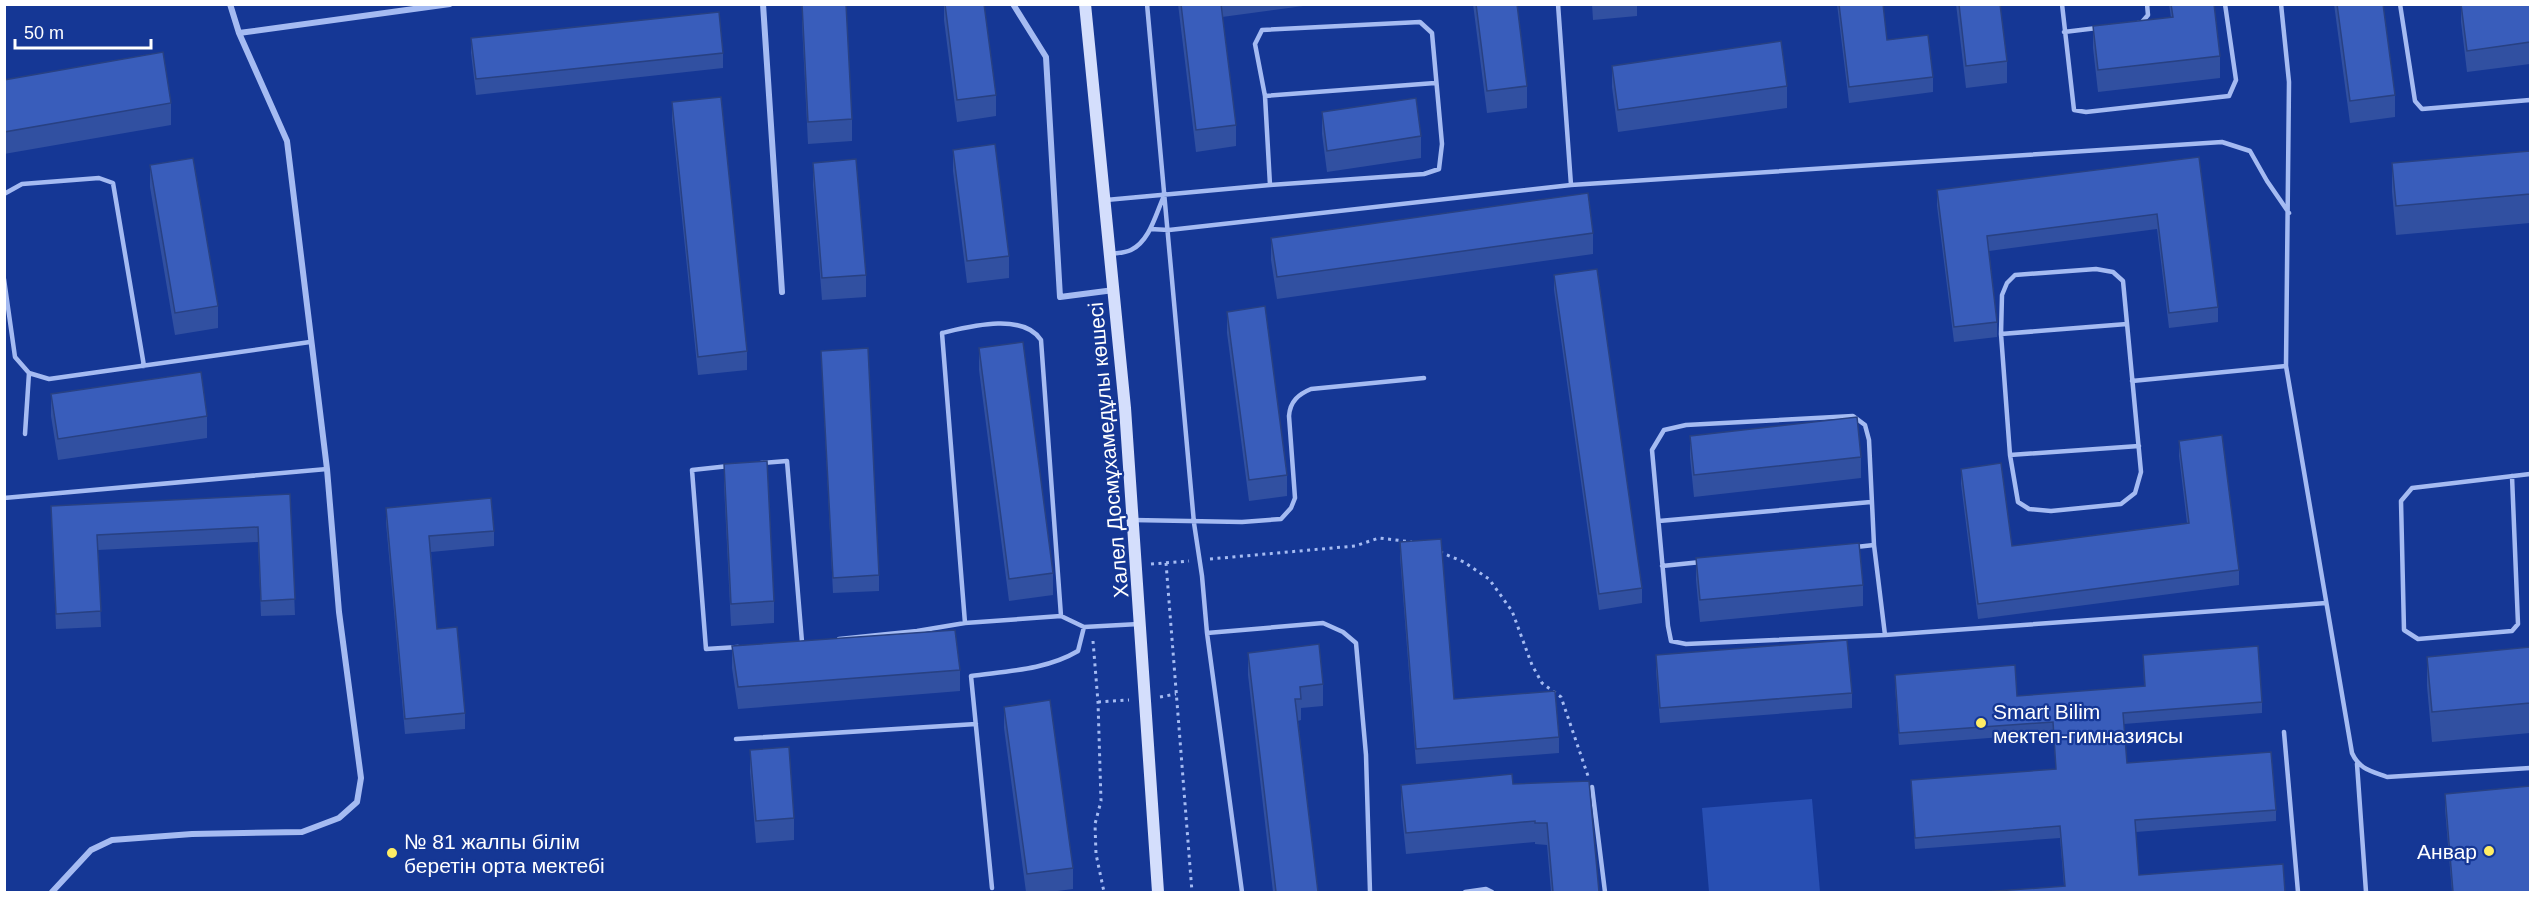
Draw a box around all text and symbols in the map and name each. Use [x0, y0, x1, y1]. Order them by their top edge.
scale bar [15, 12, 152, 50]
text: 50 m [24, 23, 64, 43]
street label: Халел Досмұхамедұлы көшесі [1084, 301, 1132, 599]
place label: Smart Bilim мектеп-гимназиясы [1993, 700, 2183, 747]
marker: Smart Bilim мектеп-гимназиясы [1974, 716, 1988, 730]
place label: № 81 жалпы білім беретін орта мектебі [404, 830, 605, 877]
place label: Анвар [2417, 840, 2477, 863]
marker: Анвар [2482, 844, 2496, 858]
marker: № 81 жалпы білім беретін орта мектебі [385, 846, 399, 860]

